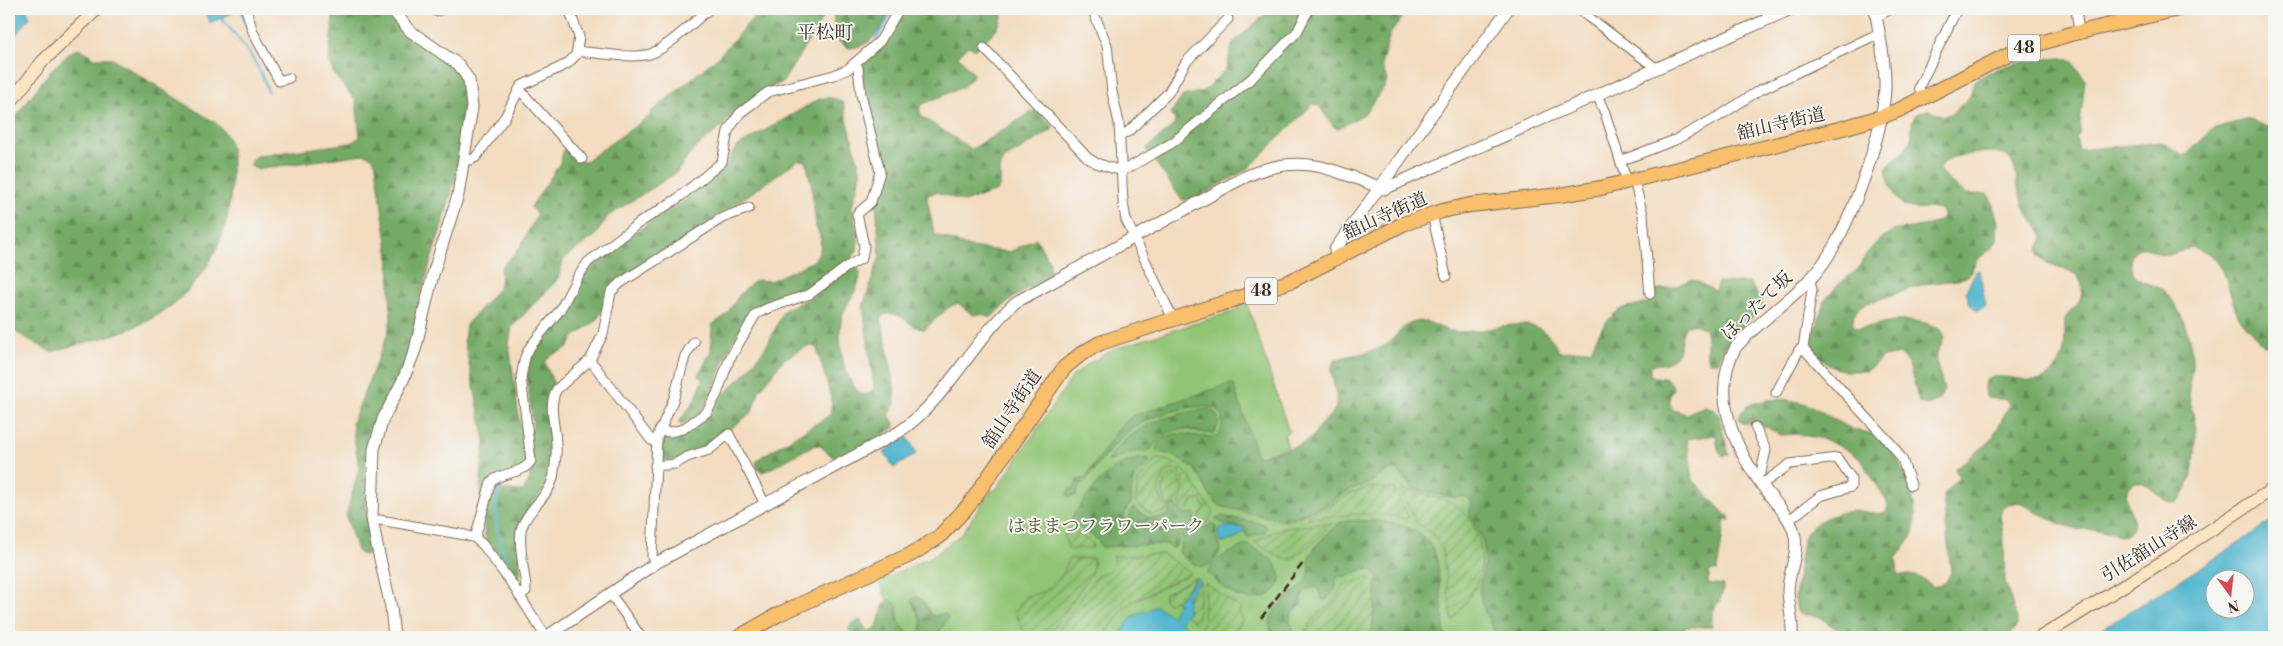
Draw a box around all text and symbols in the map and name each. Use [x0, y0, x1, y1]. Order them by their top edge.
district label: 平松町 [796, 21, 854, 45]
road number: 48 [2008, 34, 2040, 62]
street label: 舘山寺街道 [1735, 103, 1827, 145]
street label: 舘山寺街道 [1339, 187, 1431, 245]
street label: ほったて坂 [1717, 266, 1797, 346]
road number: 48 [1245, 278, 1277, 304]
street label: 舘山寺街道 [977, 365, 1047, 453]
street label: 引佐舘山寺線 [2097, 511, 2201, 587]
park label: はままつフラワーパーク [1007, 515, 1205, 538]
north arrow [2206, 568, 2256, 618]
text: N [2225, 595, 2241, 616]

